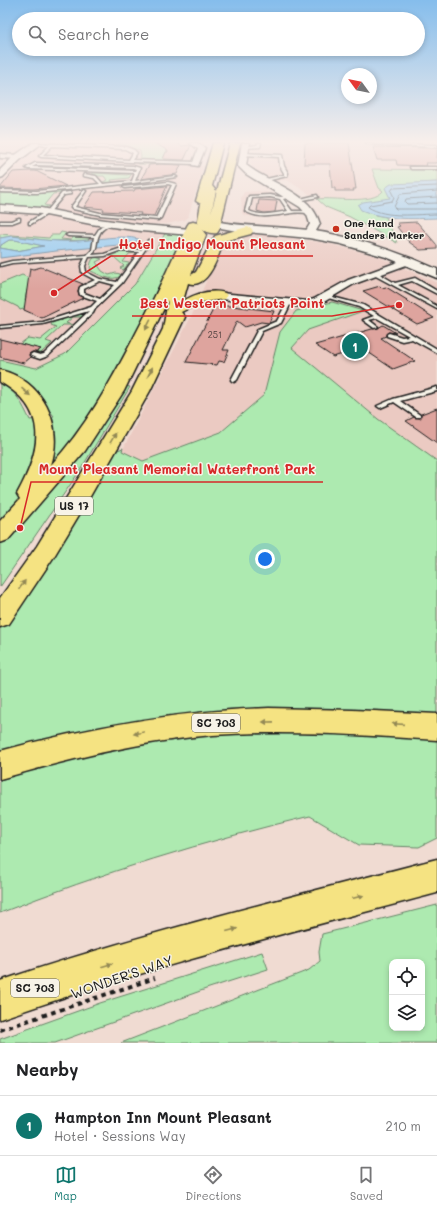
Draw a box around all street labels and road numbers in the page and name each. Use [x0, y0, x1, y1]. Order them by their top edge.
road number: US 17 [55, 497, 93, 515]
road number: SC 703 [192, 714, 240, 732]
street label: WONDER'S WAY [68, 950, 175, 1003]
road number: SC 703 [11, 979, 59, 997]

